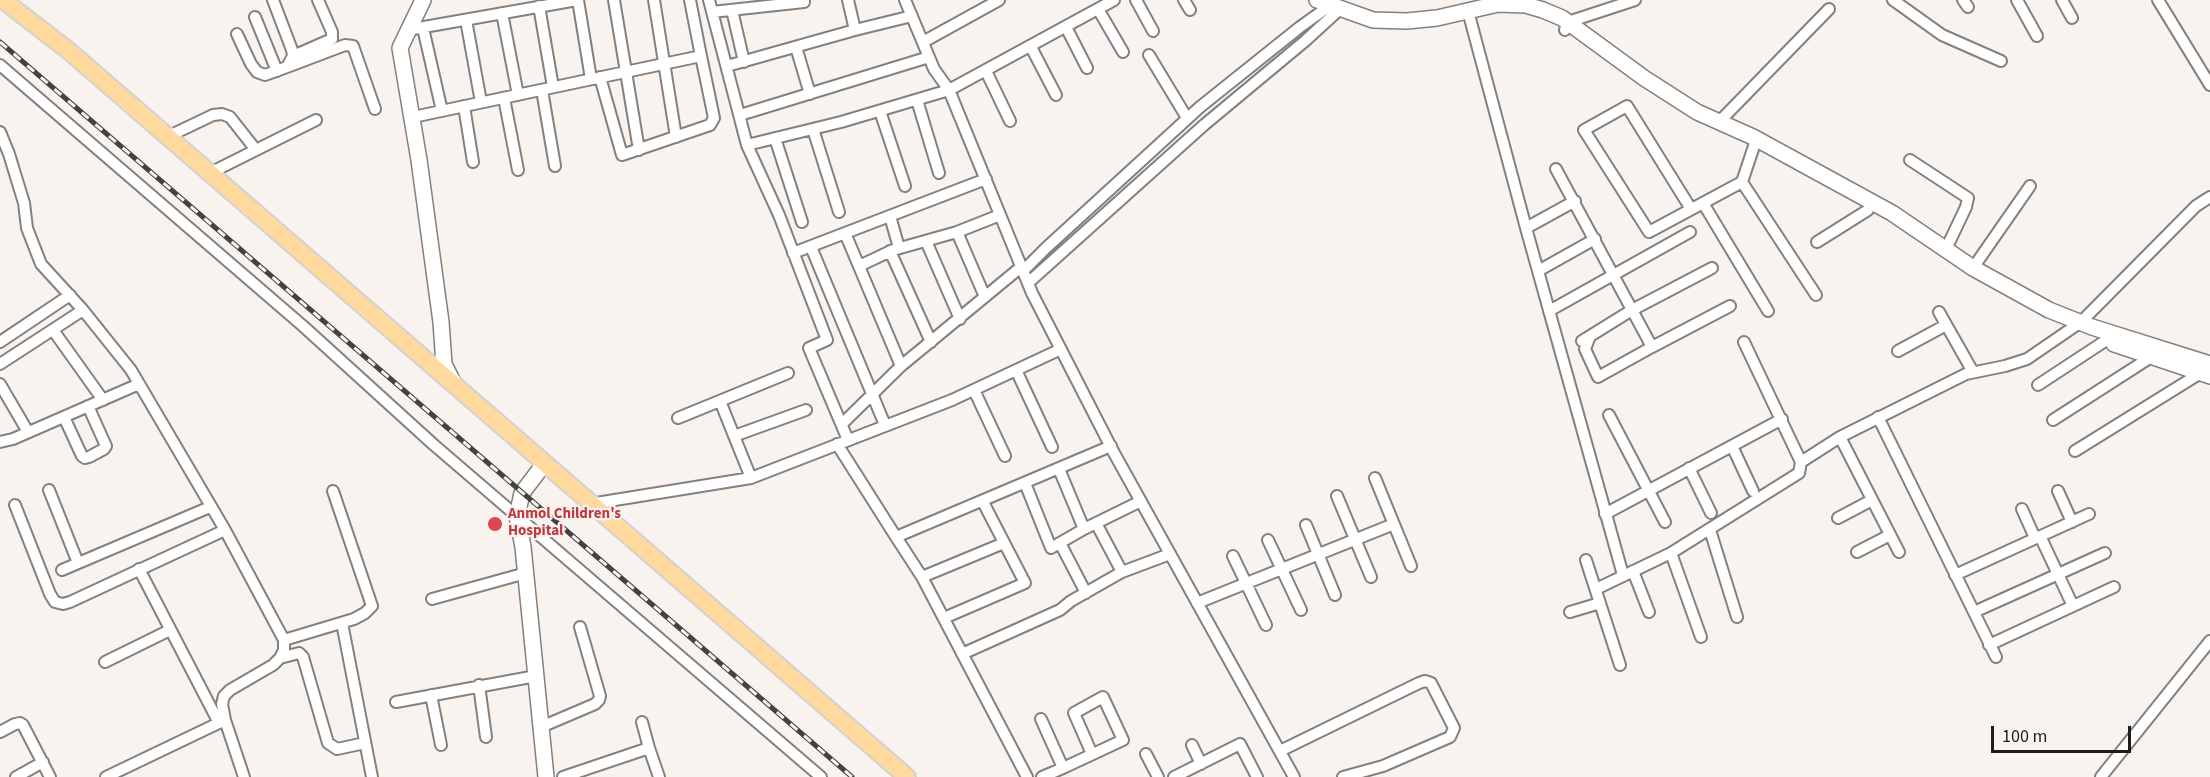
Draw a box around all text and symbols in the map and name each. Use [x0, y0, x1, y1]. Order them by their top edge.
place label: Anmol Children's Hospital [508, 506, 621, 541]
marker: Anmol Children's Hospital [486, 515, 504, 533]
scale bar [1994, 714, 2134, 752]
text: 100 m [2002, 724, 2047, 749]

